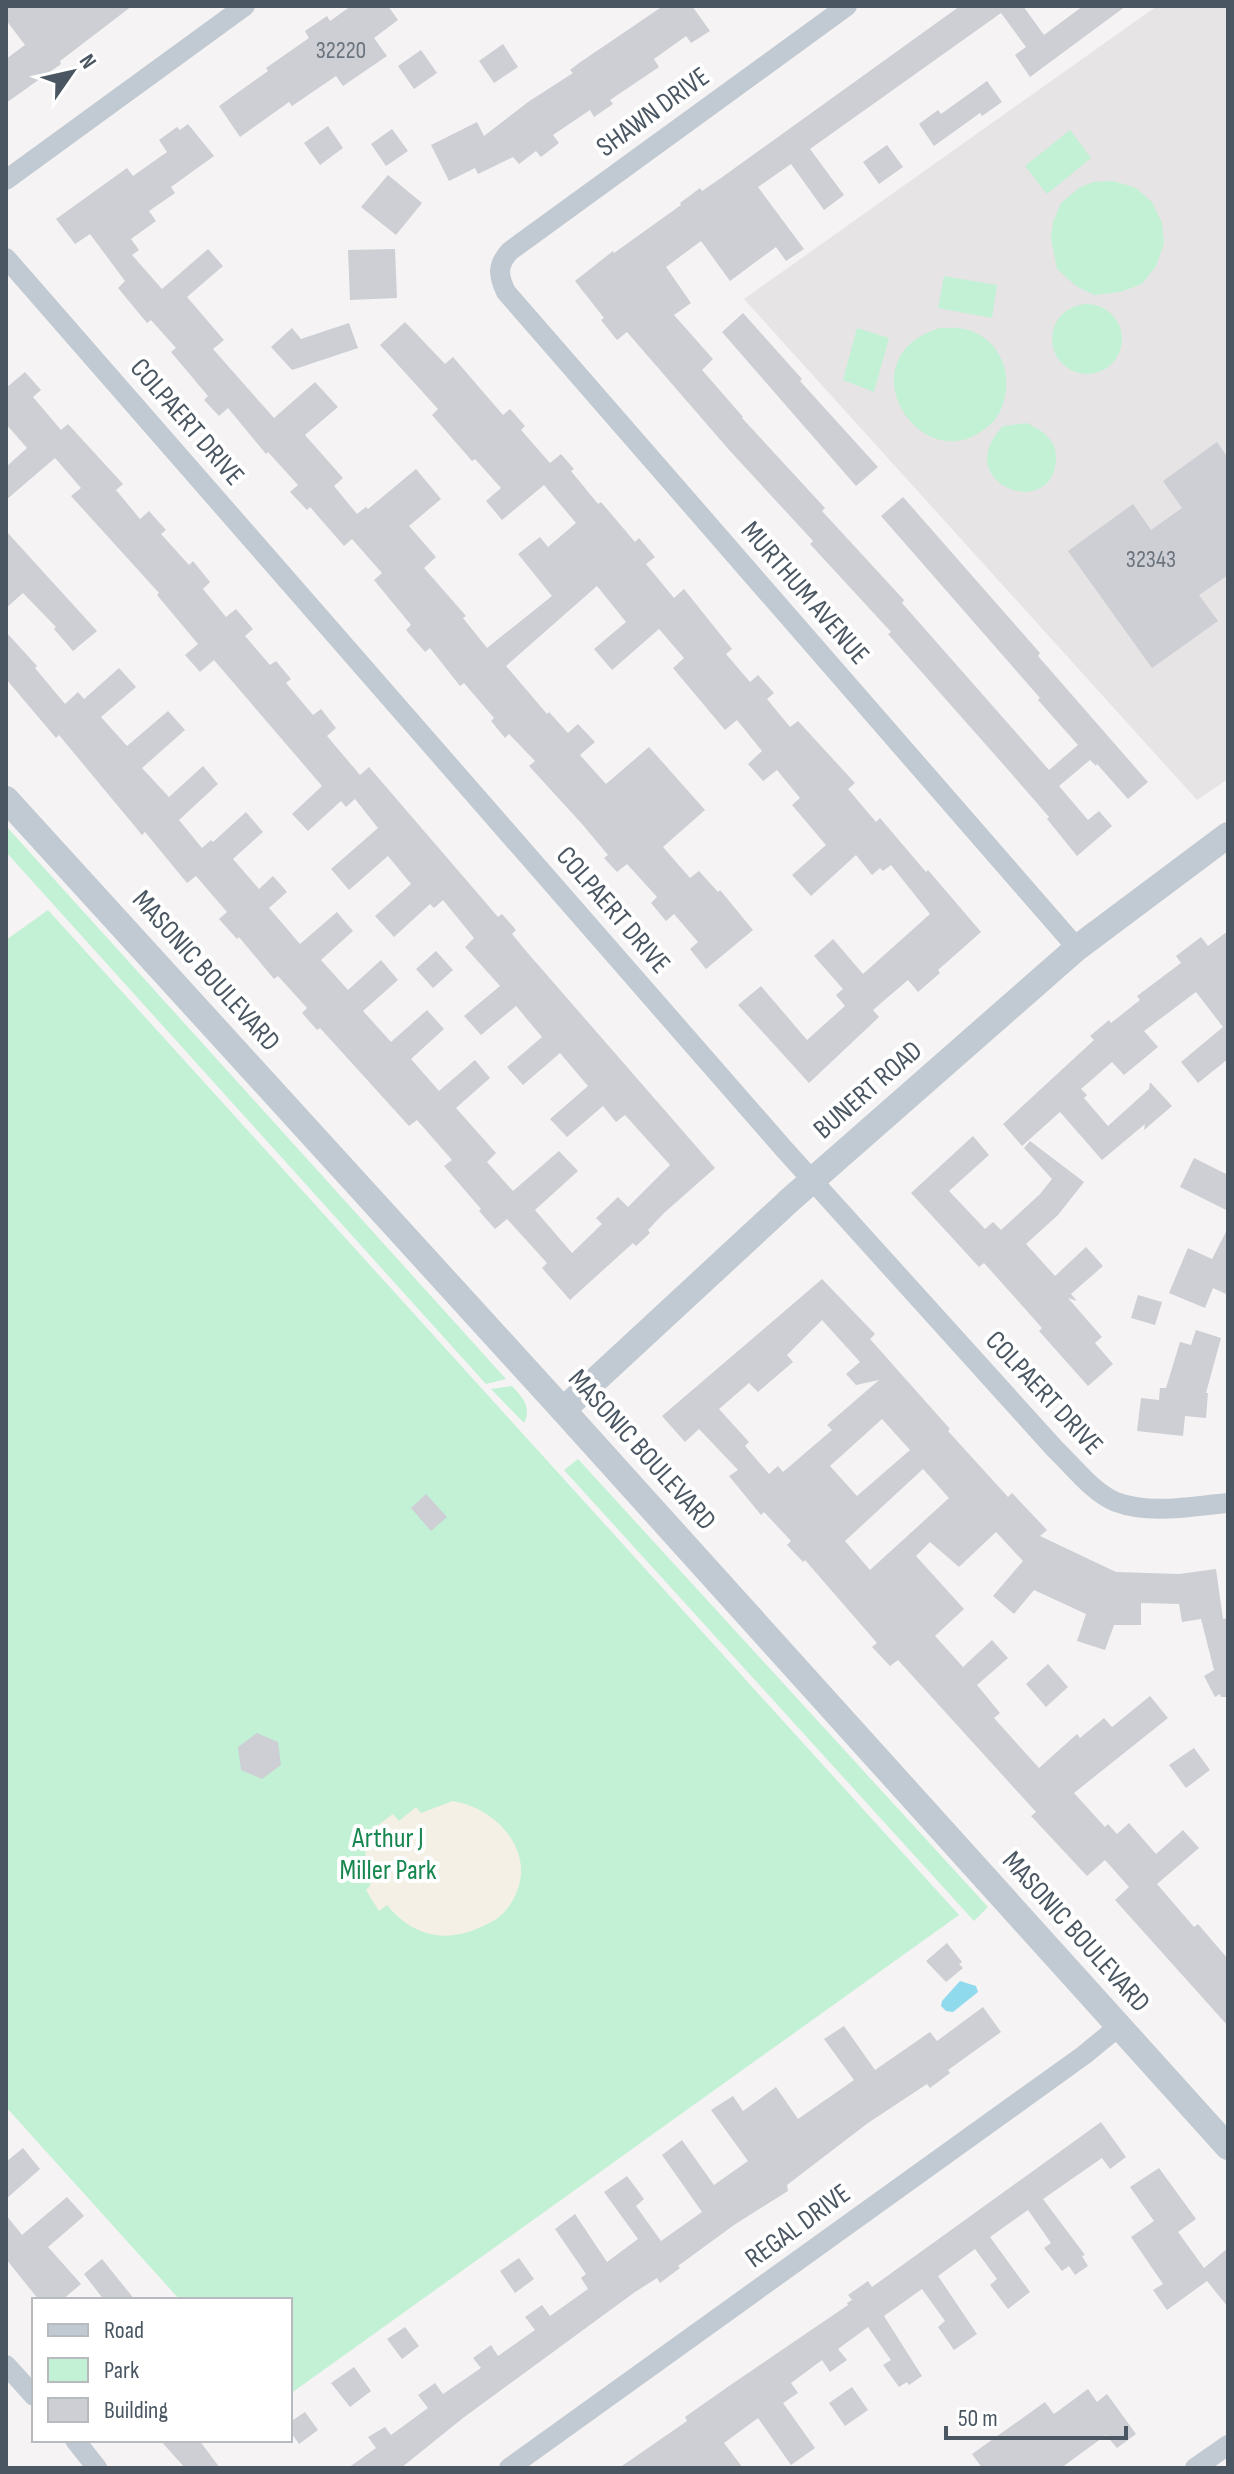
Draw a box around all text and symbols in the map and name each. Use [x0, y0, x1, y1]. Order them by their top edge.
north arrow [32, 32, 112, 112]
house number: 32220 [316, 36, 366, 65]
text: N [73, 49, 102, 74]
street label: SHAWN DRIVE [590, 60, 716, 164]
street label: COLPAERT DRIVE [123, 352, 251, 492]
street label: MURTHUM AVENUE [734, 515, 876, 671]
house number: 32343 [1126, 545, 1176, 574]
street label: COLPAERT DRIVE [549, 840, 677, 980]
street label: MASONIC BOULEVARD [125, 884, 287, 1058]
street label: BUNERT ROAD [807, 1034, 929, 1146]
street label: COLPAERT DRIVE [978, 1324, 1110, 1462]
street label: MASONIC BOULEVARD [561, 1363, 723, 1537]
park label: Arthur J Miller Park [340, 1822, 437, 1887]
street label: MASONIC BOULEVARD [995, 1845, 1157, 2019]
street label: REGAL DRIVE [739, 2177, 857, 2275]
legend [32, 2298, 292, 2442]
text: Road [104, 2316, 144, 2345]
text: Park [104, 2356, 139, 2385]
scale bar [946, 2390, 1126, 2440]
text: Building [104, 2396, 168, 2425]
text: 50 m [958, 2404, 998, 2433]

